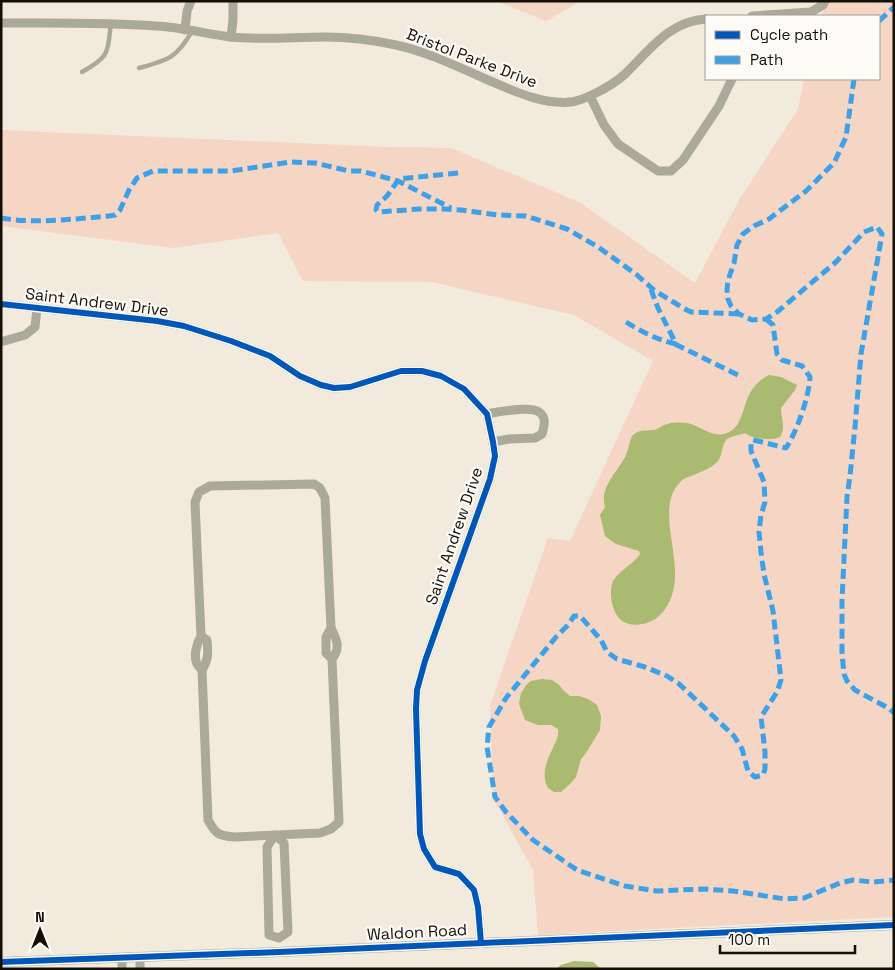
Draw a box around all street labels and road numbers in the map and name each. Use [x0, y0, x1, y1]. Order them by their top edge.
street label: Bristol Parke Drive [404, 23, 540, 93]
street label: Saint Andrew Drive [24, 283, 170, 321]
street label: Saint Andrew Drive [421, 464, 487, 608]
street label: Waldon Road [366, 919, 468, 945]

